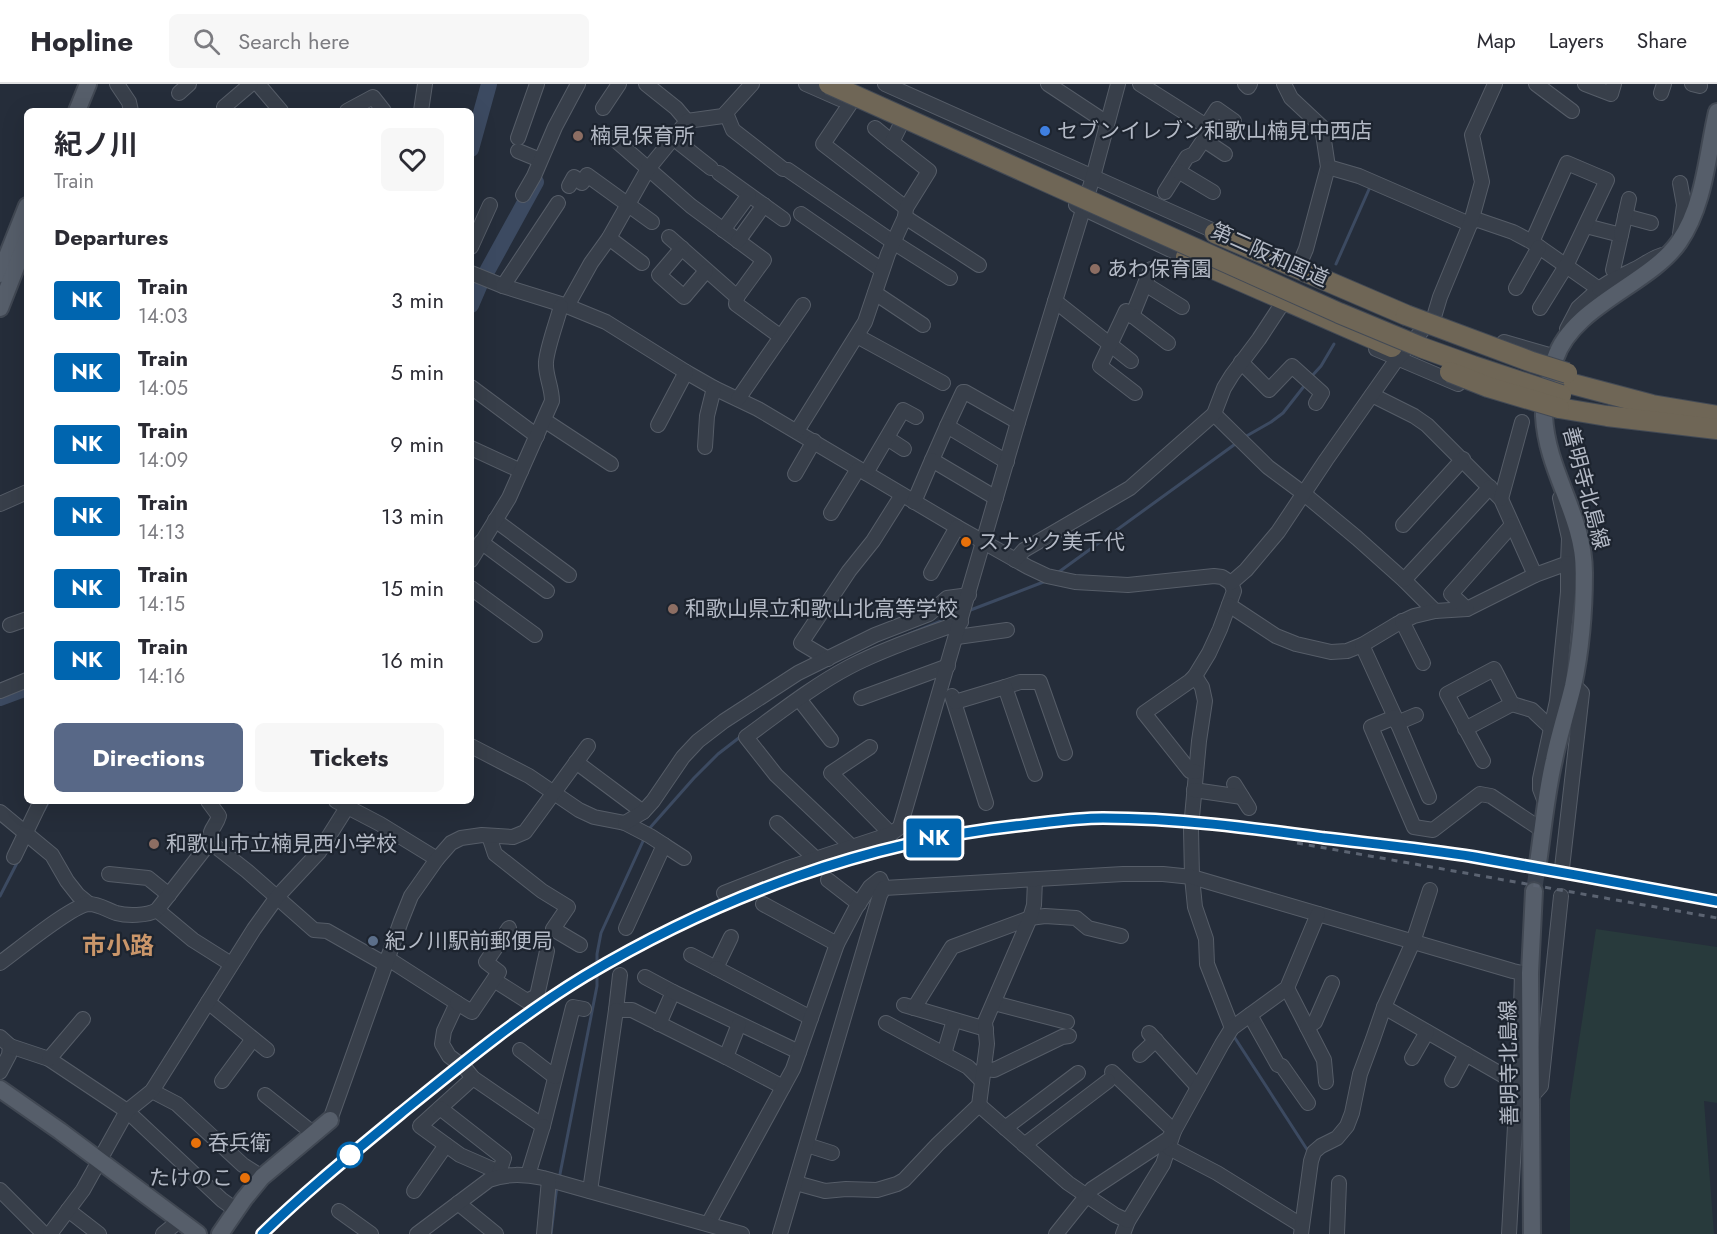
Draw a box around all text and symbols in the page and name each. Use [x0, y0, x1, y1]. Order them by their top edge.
search box [169, 14, 589, 68]
text: Hopline [30, 21, 133, 62]
icon: search [190, 25, 223, 58]
text: Search here [238, 25, 350, 57]
text: Map [1477, 26, 1516, 56]
text: Layers [1549, 26, 1604, 56]
text: Share [1637, 26, 1687, 56]
place label: セブンイレブン和歌山楠見中西店 [1057, 116, 1372, 146]
place label: 楠見保育所 [590, 121, 695, 151]
text: 紀ノ川 [54, 124, 138, 165]
marker: セブンイレブン和歌山楠見中西店 [1038, 124, 1052, 138]
button: heart [381, 128, 444, 191]
marker: 楠見保育所 [571, 129, 585, 143]
text: Train [54, 167, 94, 196]
street label: 第二阪和国道 [1206, 216, 1334, 294]
text: Departures [54, 221, 168, 253]
place label: あわ保育園 [1107, 254, 1212, 284]
marker: あわ保育園 [1088, 262, 1102, 276]
text: Train [138, 270, 188, 302]
text: 3 min [391, 284, 444, 316]
text: NK [71, 285, 103, 315]
text: 14:03 [138, 302, 188, 331]
text: Train [138, 342, 188, 374]
text: 5 min [391, 356, 444, 388]
text: NK [71, 357, 103, 387]
text: 14:05 [138, 374, 188, 403]
text: Train [138, 414, 188, 446]
street label: 善明寺北島線 [1555, 423, 1617, 553]
text: 9 min [390, 428, 444, 460]
text: NK [71, 429, 103, 459]
text: 14:09 [138, 446, 188, 475]
text: Train [138, 486, 188, 518]
text: 13 min [381, 500, 444, 532]
text: NK [71, 501, 103, 531]
text: 14:13 [138, 518, 185, 547]
place label: スナック美千代 [978, 527, 1125, 557]
marker: スナック美千代 [959, 535, 973, 549]
text: Train [138, 558, 188, 590]
text: 15 min [381, 572, 444, 604]
text: NK [71, 573, 103, 603]
text: 14:15 [138, 590, 185, 619]
place label: 和歌山県立和歌山北高等学校 [685, 594, 958, 624]
marker: 和歌山県立和歌山北高等学校 [666, 602, 680, 616]
text: Train [138, 630, 188, 662]
text: 16 min [380, 644, 444, 676]
text: NK [71, 645, 103, 675]
text: 14:16 [138, 662, 185, 691]
button: Directions [54, 723, 243, 792]
button: Tickets [255, 723, 444, 792]
line badge: NK [907, 818, 961, 858]
text: NK [918, 823, 950, 853]
place label: 和歌山市立楠見西小学校 [166, 829, 397, 859]
marker: 和歌山市立楠見西小学校 [147, 837, 161, 851]
place label: 紀ノ川駅前郵便局 [385, 926, 553, 956]
district label: 市小路 [82, 928, 154, 963]
marker: 紀ノ川駅前郵便局 [366, 934, 380, 948]
street label: 善明寺北島線 [1493, 1000, 1525, 1126]
place label: 呑兵衛 [208, 1128, 271, 1158]
marker: 呑兵衛 [189, 1136, 203, 1150]
unlabelled marker [337, 1142, 363, 1168]
place label: たけのこ [149, 1163, 233, 1193]
marker: たけのこ [238, 1171, 252, 1185]

